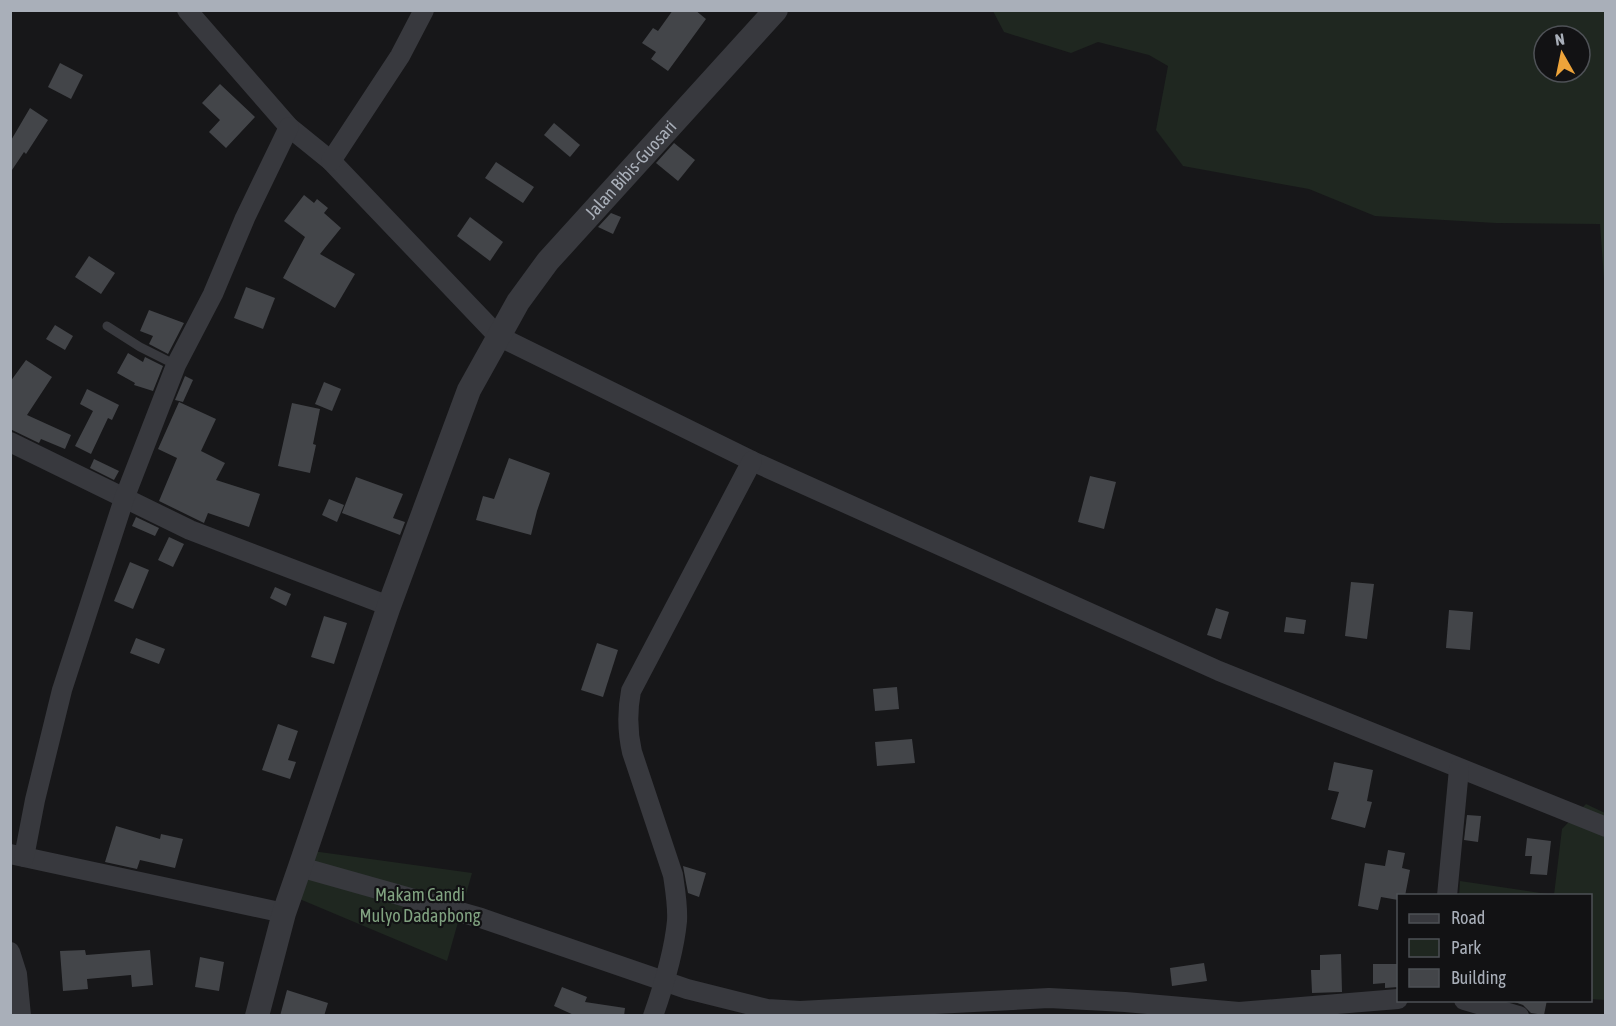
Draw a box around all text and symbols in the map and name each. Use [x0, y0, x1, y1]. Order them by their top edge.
north arrow [1532, 24, 1592, 84]
text: N [1554, 30, 1566, 49]
street label: Jalan Bibis-Guosari [580, 116, 680, 223]
park label: Makam Candi Mulyo Dadapbong [360, 884, 481, 926]
legend [1397, 894, 1592, 1002]
text: Road [1451, 907, 1485, 928]
text: Park [1451, 937, 1481, 958]
text: Building [1451, 967, 1506, 988]

